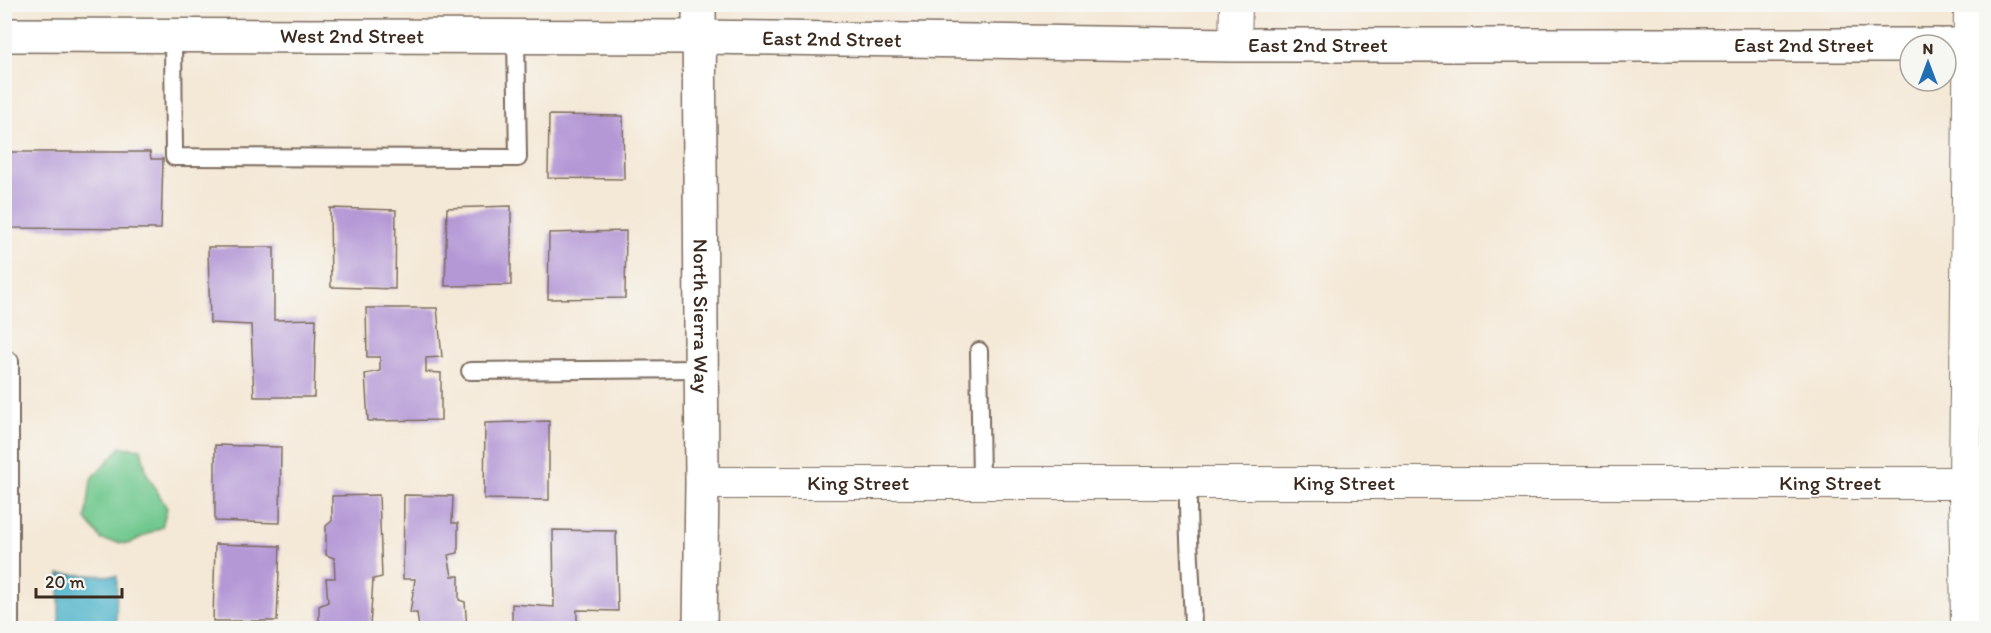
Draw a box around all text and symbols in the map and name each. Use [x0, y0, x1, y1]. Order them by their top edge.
street label: West 2nd Street [280, 23, 424, 48]
street label: East 2nd Street [762, 25, 902, 52]
street label: East 2nd Street [1248, 32, 1388, 57]
street label: East 2nd Street [1734, 32, 1874, 57]
north arrow [1898, 33, 1958, 93]
text: N [1923, 39, 1933, 58]
street label: North Sierra Way [688, 239, 714, 393]
street label: King Street [807, 470, 909, 495]
street label: King Street [1293, 470, 1395, 495]
street label: King Street [1779, 470, 1881, 495]
scale bar [36, 561, 122, 599]
text: 20 m [45, 571, 85, 593]

